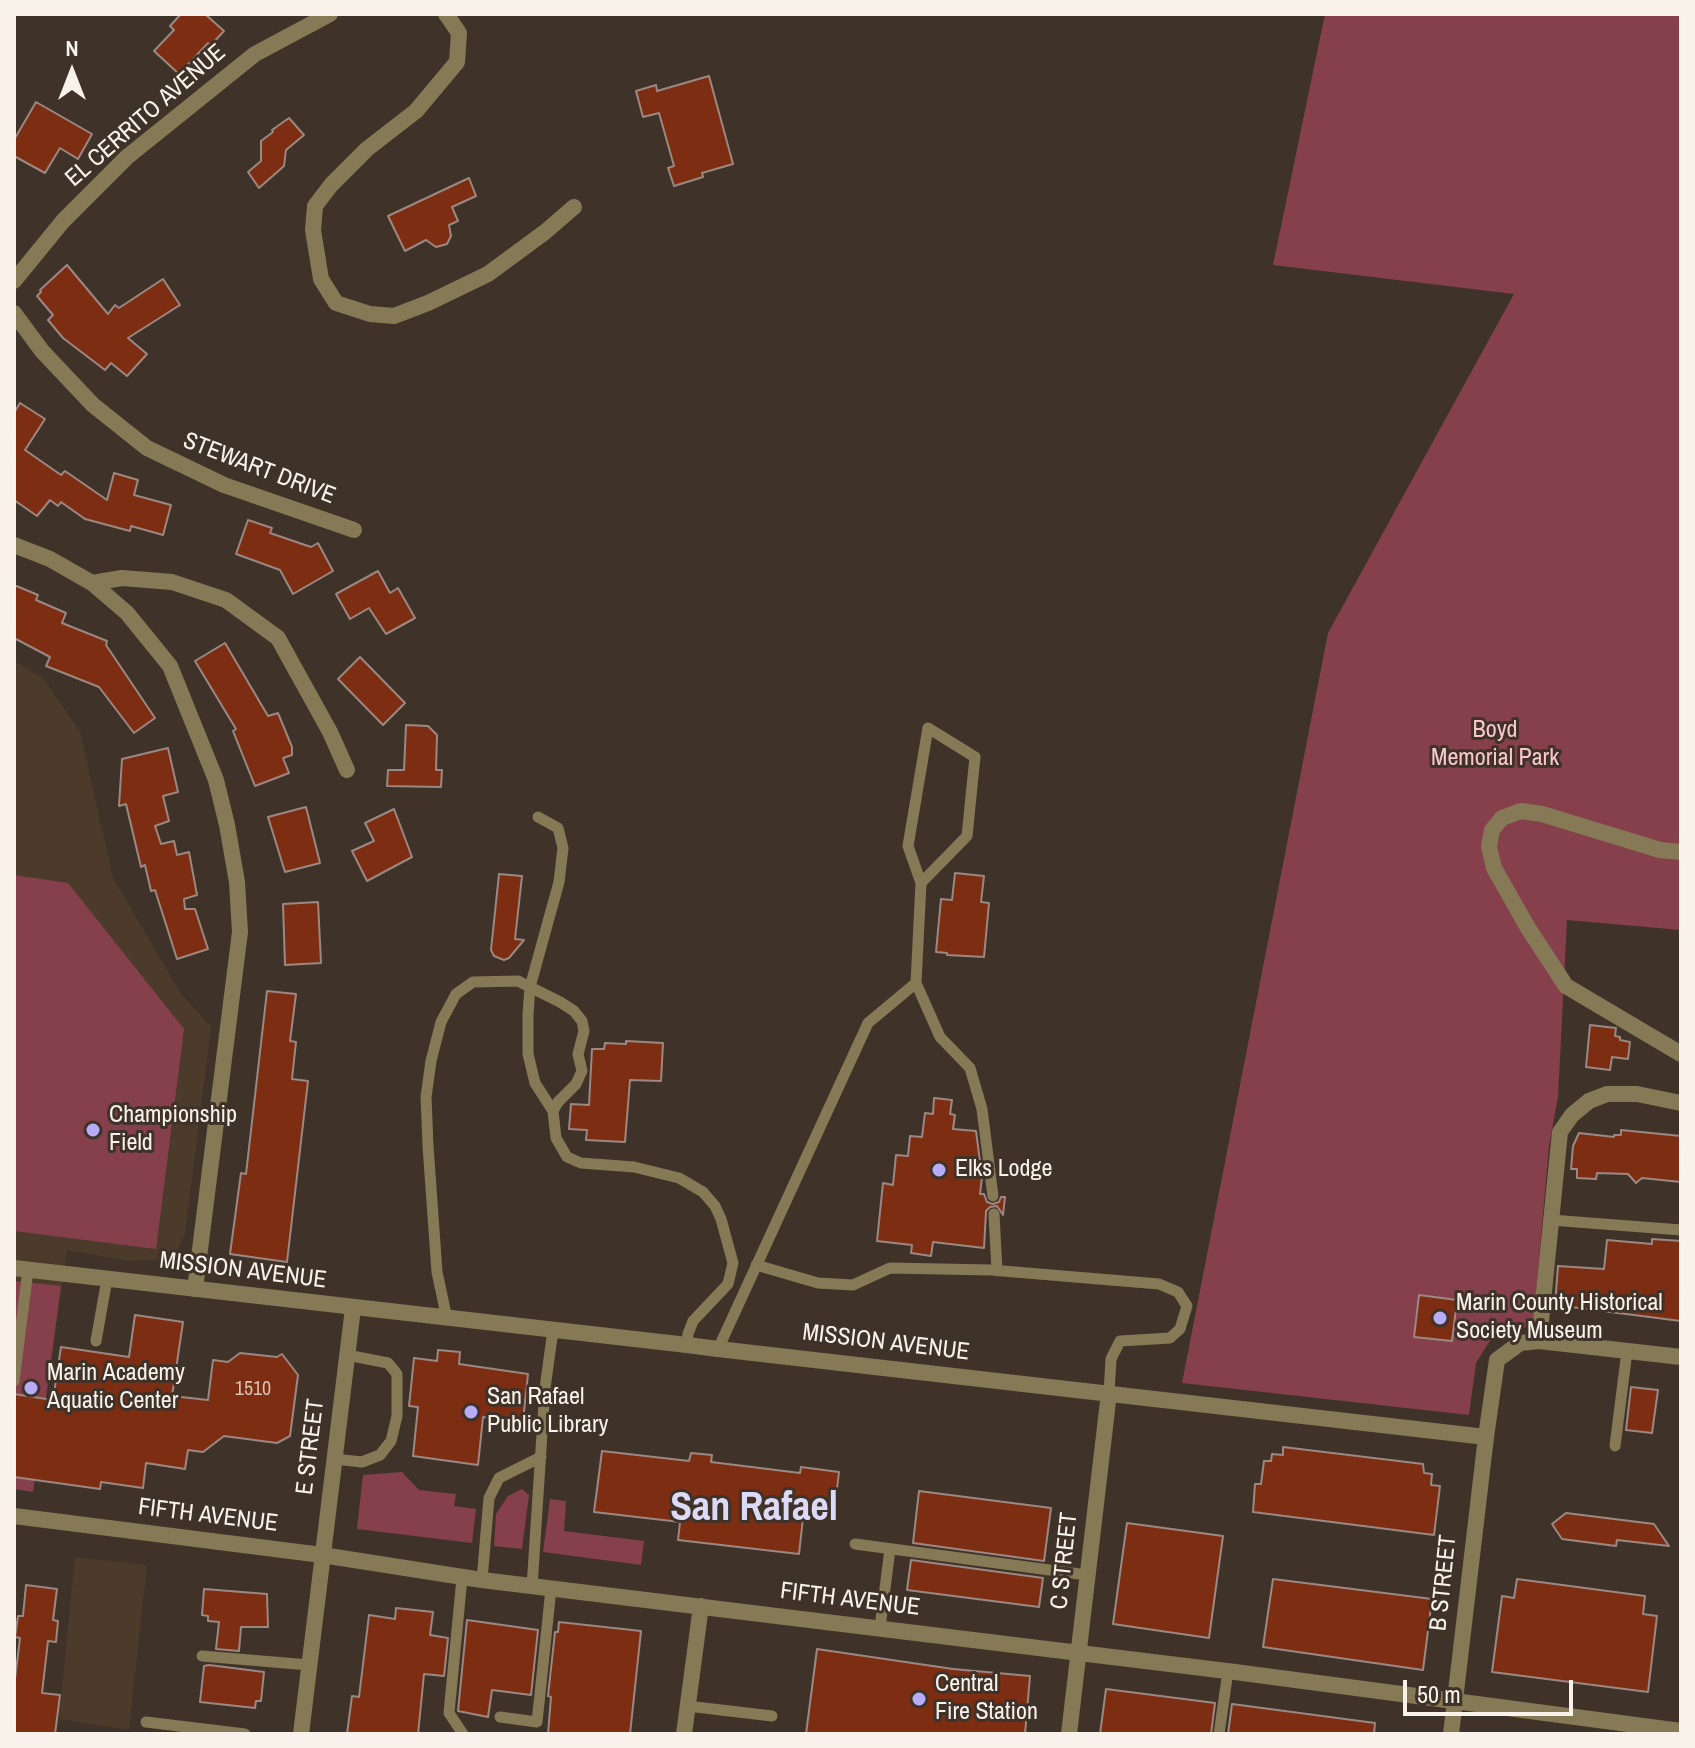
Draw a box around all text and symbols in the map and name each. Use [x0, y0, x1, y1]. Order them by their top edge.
north arrow [32, 32, 112, 112]
street label: EL CERRITO AVENUE [60, 39, 232, 193]
street label: STEWART DRIVE [179, 427, 339, 511]
park label: Boyd Memorial Park [1431, 717, 1559, 773]
place label: Championship Field [109, 1102, 237, 1158]
marker: Championship Field [84, 1121, 102, 1139]
place label: Elks Lodge [955, 1156, 1052, 1184]
marker: Elks Lodge [930, 1161, 948, 1179]
street label: MISSION AVENUE [158, 1246, 328, 1296]
place label: Marin County Historical Society Museum [1456, 1290, 1663, 1346]
marker: Marin County Historical Society Museum [1431, 1309, 1449, 1327]
street label: MISSION AVENUE [801, 1318, 971, 1368]
place label: Marin Academy Aquatic Center [47, 1360, 185, 1416]
house number: 1510 [235, 1378, 271, 1402]
marker: Marin Academy Aquatic Center [22, 1379, 40, 1397]
place label: San Rafael Public Library [487, 1384, 608, 1440]
street label: E STREET [291, 1397, 331, 1497]
marker: San Rafael Public Library [462, 1403, 480, 1421]
district label: San Rafael [670, 1485, 838, 1533]
street label: FIFTH AVENUE [136, 1493, 280, 1539]
street label: C STREET [1046, 1511, 1084, 1611]
street label: B STREET [1425, 1534, 1463, 1632]
street label: FIFTH AVENUE [778, 1577, 922, 1623]
scale bar [1407, 1664, 1577, 1714]
place label: Central Fire Station [935, 1671, 1038, 1727]
text: 50 m [1417, 1678, 1461, 1710]
marker: Central Fire Station [910, 1690, 928, 1708]

